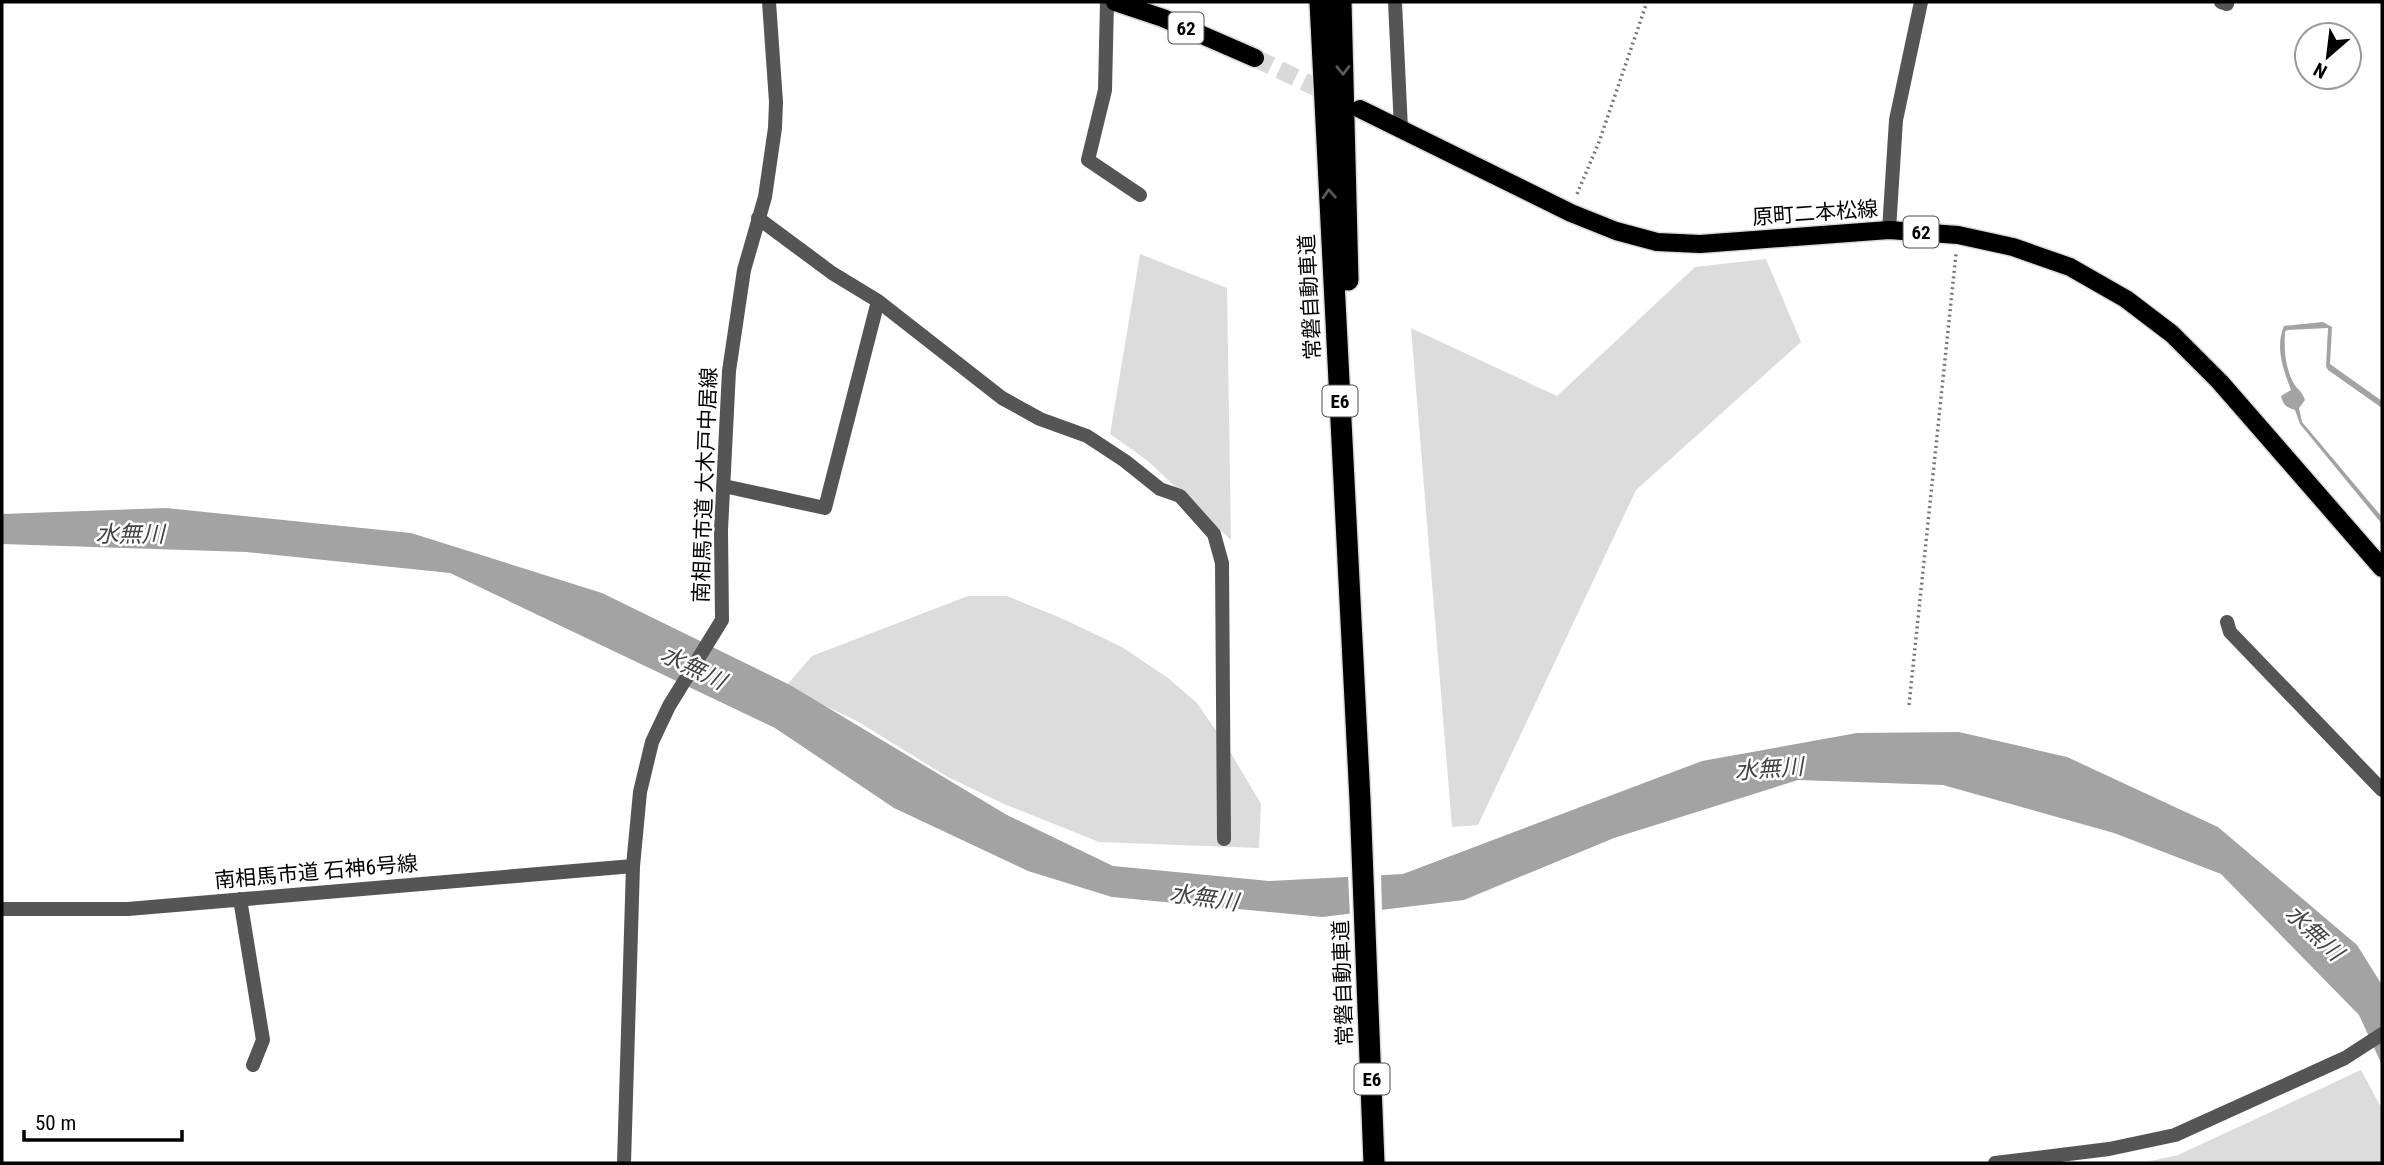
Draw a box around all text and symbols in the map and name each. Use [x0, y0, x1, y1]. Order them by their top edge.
road number: 62 [1168, 12, 1204, 44]
north arrow [2293, 21, 2363, 91]
text: N [2310, 58, 2331, 83]
one-way arrow [1335, 65, 1350, 76]
one-way arrow [1322, 188, 1337, 199]
street label: 原町二本松線 [1751, 197, 1879, 229]
road number: 62 [1904, 216, 1938, 248]
street label: 常磐自動車道 [1295, 233, 1325, 361]
street label: 南相馬市道 大木戸中居線 [689, 367, 721, 603]
road number: E6 [1322, 386, 1358, 416]
water label: 水無川 [96, 521, 168, 548]
water label: 水無川 [656, 641, 733, 697]
water label: 水無川 [1734, 753, 1807, 785]
street label: 南相馬市道 石神6号線 [213, 851, 419, 893]
water label: 水無川 [1168, 880, 1243, 917]
water label: 水無川 [2280, 900, 2351, 968]
street label: 常磐自動車道 [1329, 920, 1357, 1046]
road number: E6 [1354, 1064, 1390, 1094]
scale bar [24, 1098, 182, 1142]
text: 50 m [35, 1111, 76, 1135]

